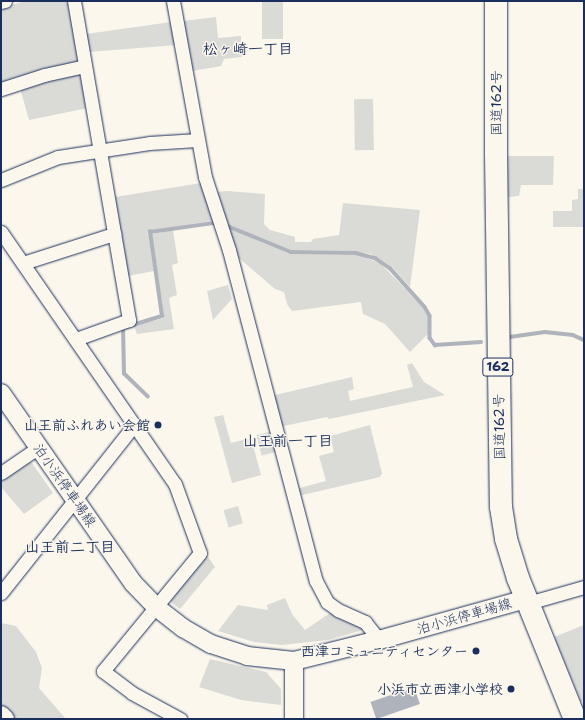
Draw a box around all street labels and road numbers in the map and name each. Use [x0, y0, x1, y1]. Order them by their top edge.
street label: 国道162号 [488, 70, 504, 136]
road number: 162 [482, 356, 514, 378]
street label: 国道162号 [490, 394, 508, 460]
street label: 泊小浜停車場線 [30, 440, 100, 530]
street label: 泊小浜停車場線 [415, 594, 513, 638]

